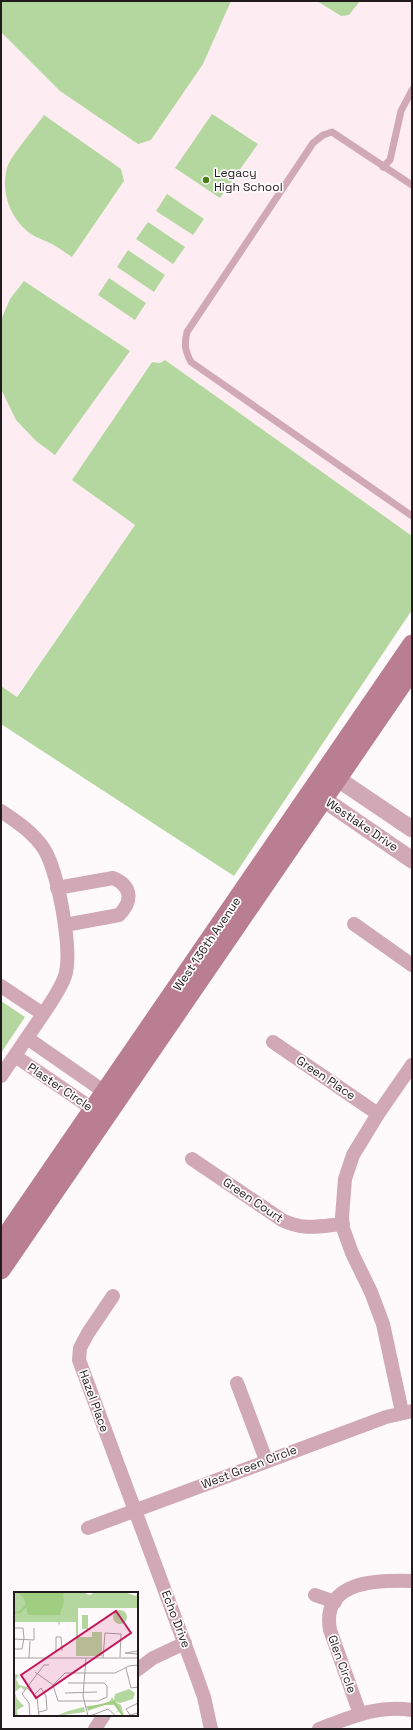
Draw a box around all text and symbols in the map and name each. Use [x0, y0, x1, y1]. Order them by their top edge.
place label: Legacy High School [214, 165, 283, 195]
marker: Legacy High School [201, 175, 211, 185]
street label: Westlake Drive [323, 795, 401, 855]
street label: West 136th Avenue [170, 894, 244, 994]
street label: Green Place [293, 1052, 359, 1104]
street label: Plaster Circle [24, 1059, 96, 1115]
street label: Green Court [220, 1174, 286, 1226]
street label: Hazel Place [75, 1368, 113, 1434]
street label: West Green Circle [199, 1441, 299, 1493]
street label: Echo Drive [158, 1588, 194, 1650]
inset map [14, 1592, 138, 1716]
street label: Glen Circle [324, 1633, 360, 1695]

